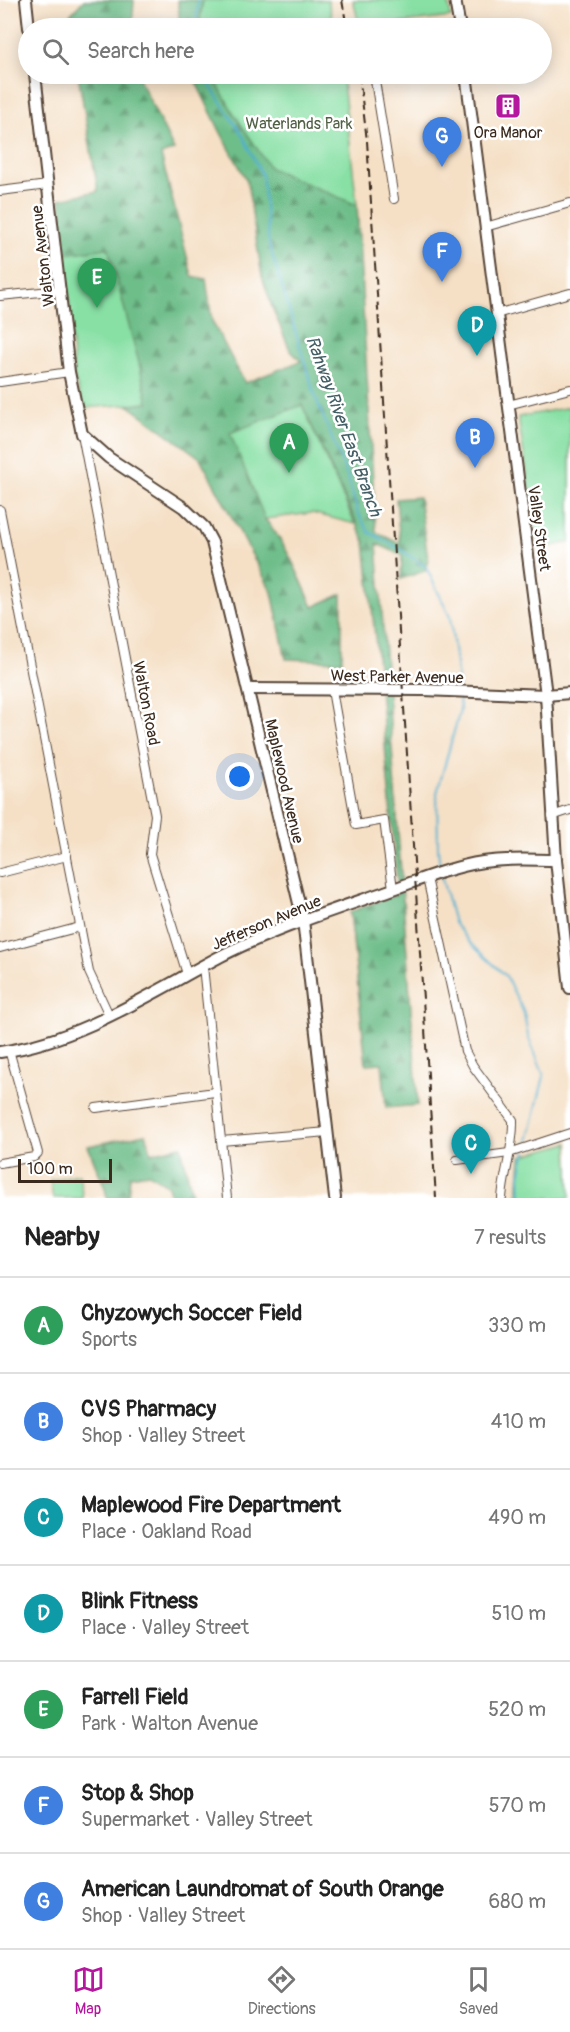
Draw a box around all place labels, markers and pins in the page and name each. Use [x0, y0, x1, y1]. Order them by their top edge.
building icon: Ora Manor [493, 91, 523, 121]
pin: G [422, 118, 462, 167]
place label: Ora Manor [474, 123, 543, 143]
pin: F [422, 232, 462, 282]
pin: E [78, 258, 116, 308]
pin: D [458, 306, 496, 356]
pin: B [456, 418, 494, 468]
pin: A [270, 424, 308, 473]
pin: C [452, 1124, 490, 1174]

